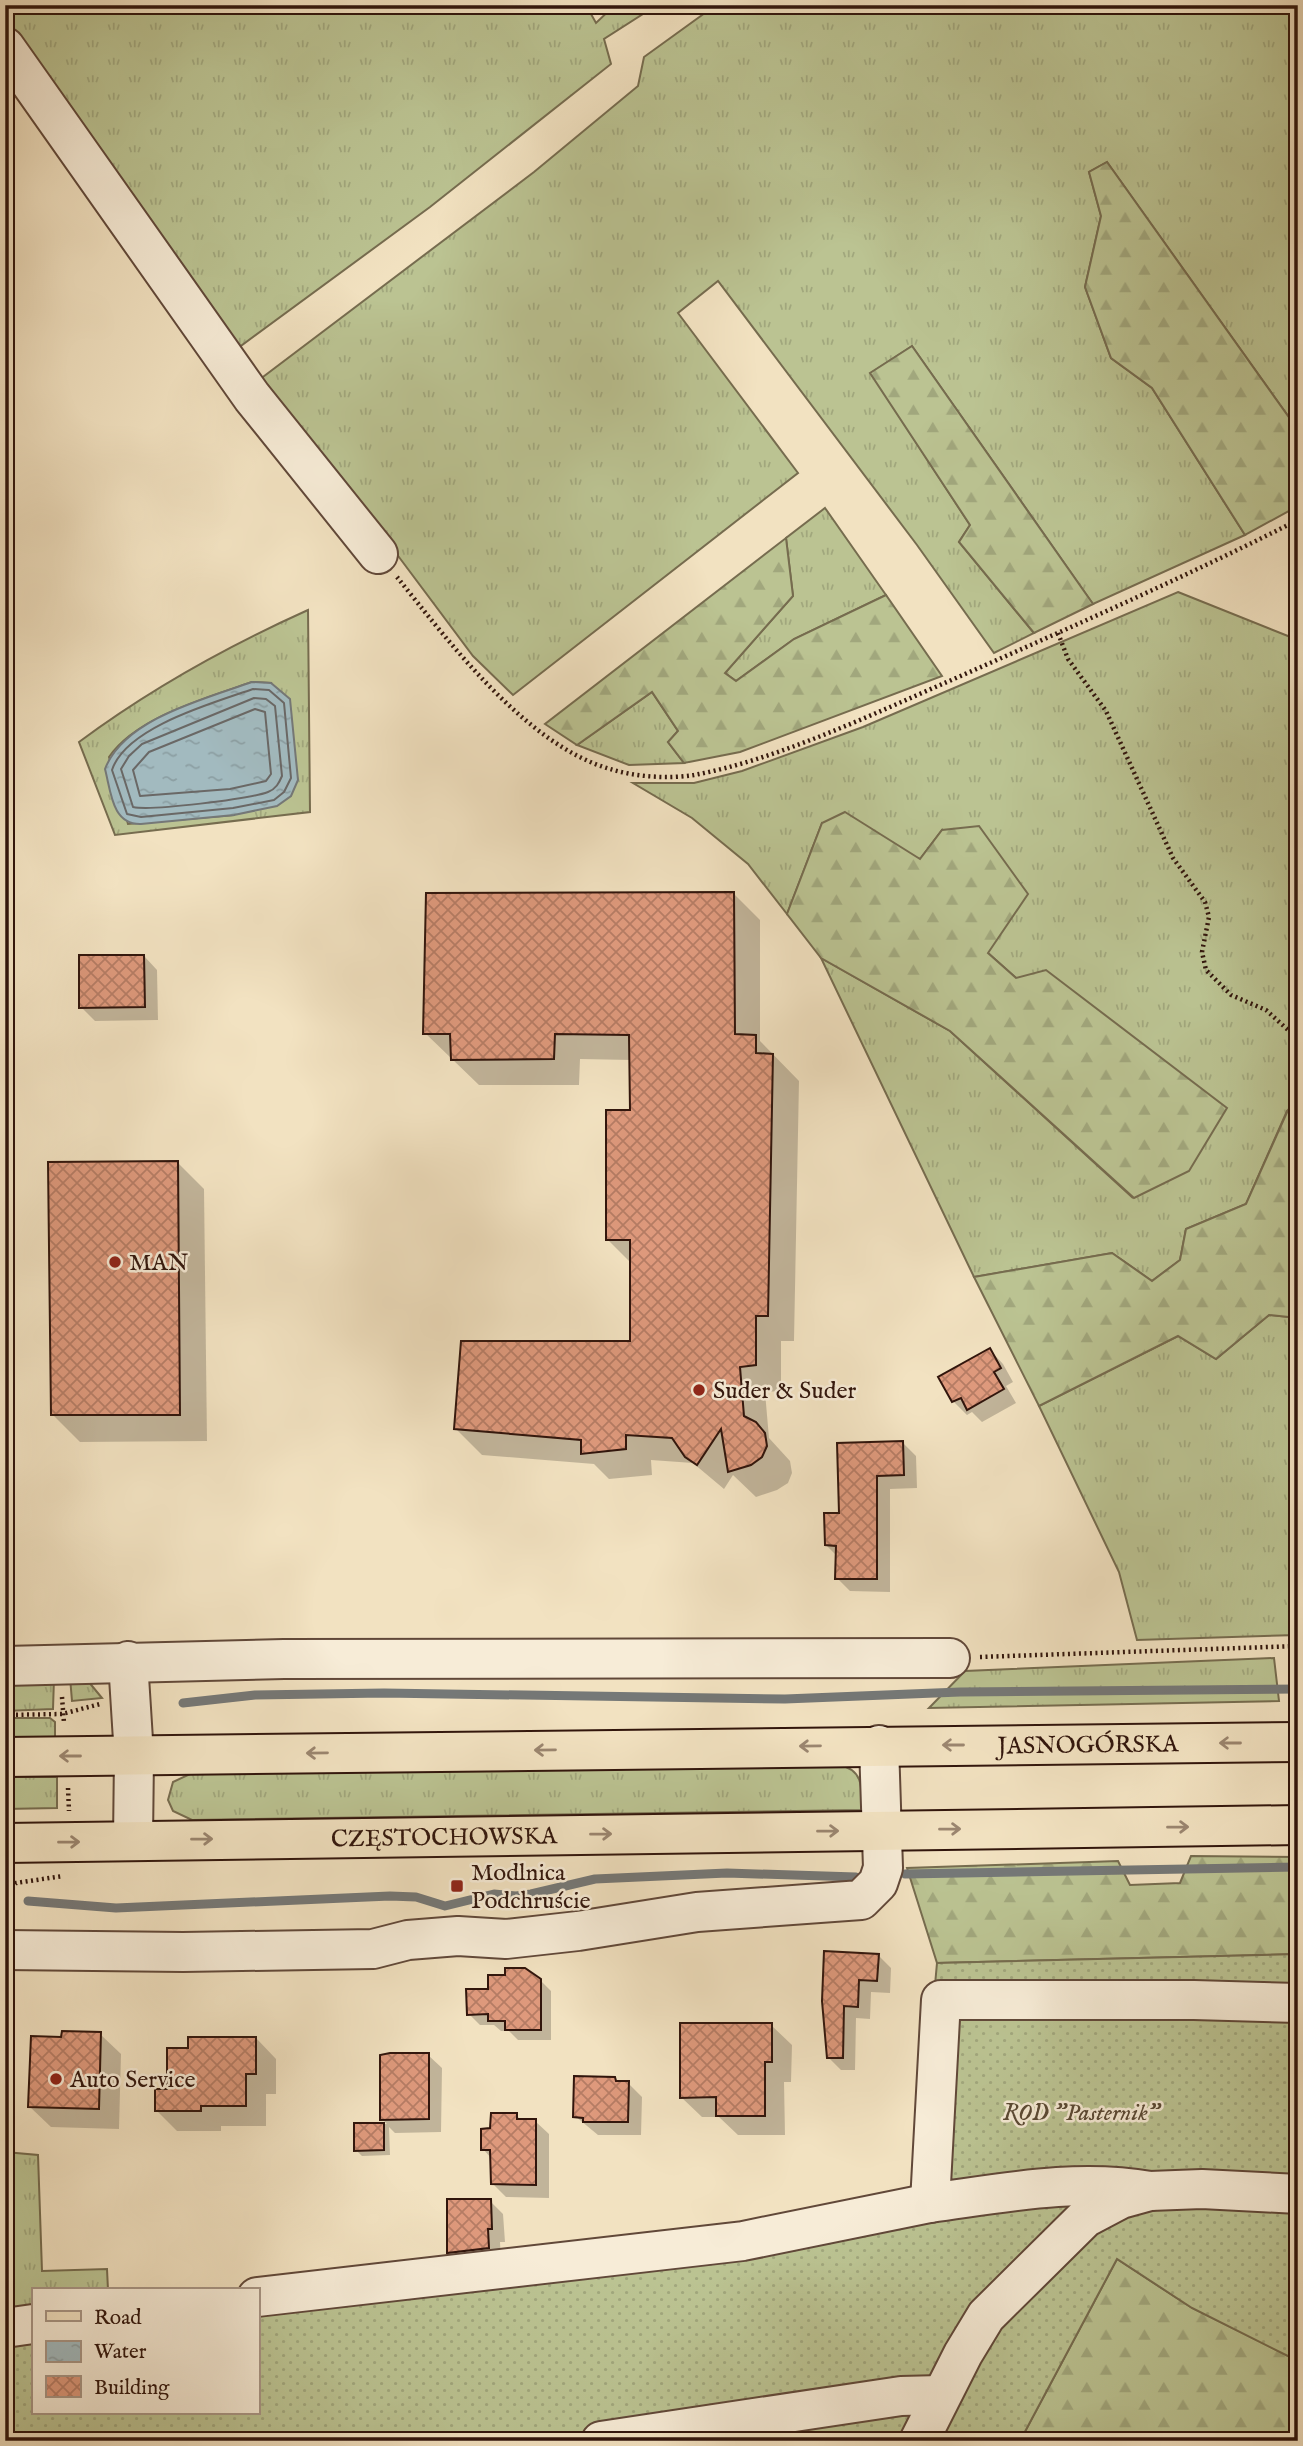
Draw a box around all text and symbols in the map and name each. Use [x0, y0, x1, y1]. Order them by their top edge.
place label: MAN [129, 1248, 189, 1279]
marker: MAN [107, 1254, 123, 1270]
place label: Suder & Suder [713, 1376, 856, 1407]
marker: Suder & Suder [691, 1382, 707, 1398]
street label: JASNOGÓRSKA [994, 1729, 1179, 1763]
one-way arrow [1218, 1736, 1241, 1750]
one-way arrow [942, 1738, 965, 1752]
one-way arrow [799, 1739, 822, 1753]
one-way arrow [533, 1743, 556, 1757]
one-way arrow [306, 1747, 329, 1760]
one-way arrow [59, 1749, 82, 1763]
one-way arrow [1166, 1820, 1189, 1834]
street label: CZĘSTOCHOWSKA [331, 1821, 558, 1855]
one-way arrow [939, 1823, 962, 1836]
one-way arrow [816, 1824, 839, 1838]
one-way arrow [589, 1827, 612, 1840]
one-way arrow [190, 1832, 213, 1846]
one-way arrow [58, 1835, 81, 1848]
place label: Modlnica Podchruście [471, 1858, 591, 1917]
marker: Modlnica Podchruście [449, 1878, 465, 1894]
place label: Auto Service [69, 2065, 195, 2096]
marker: Auto Service [48, 2071, 64, 2087]
park label: ROD "Pasternik" [1003, 2098, 1162, 2129]
legend [32, 2288, 259, 2414]
text: Road [94, 2305, 142, 2332]
text: Water [94, 2339, 147, 2366]
text: Building [94, 2375, 170, 2402]

